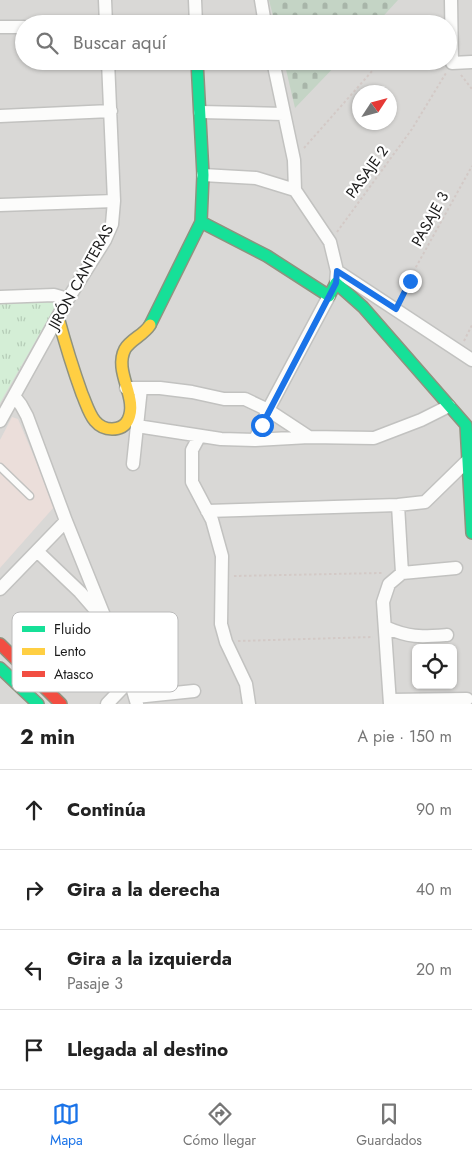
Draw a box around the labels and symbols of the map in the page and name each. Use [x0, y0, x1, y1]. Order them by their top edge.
north arrow [352, 85, 397, 130]
street label: PASAJE 2 [340, 141, 394, 203]
street label: PASAJE 3 [406, 188, 454, 250]
street label: JIRÓN CANTERAS [42, 221, 119, 335]
route end [399, 270, 422, 293]
route start [251, 414, 274, 437]
legend [12, 612, 178, 692]
text: Fluido [54, 619, 91, 639]
text: Lento [54, 641, 86, 661]
text: Atasco [54, 664, 94, 684]

